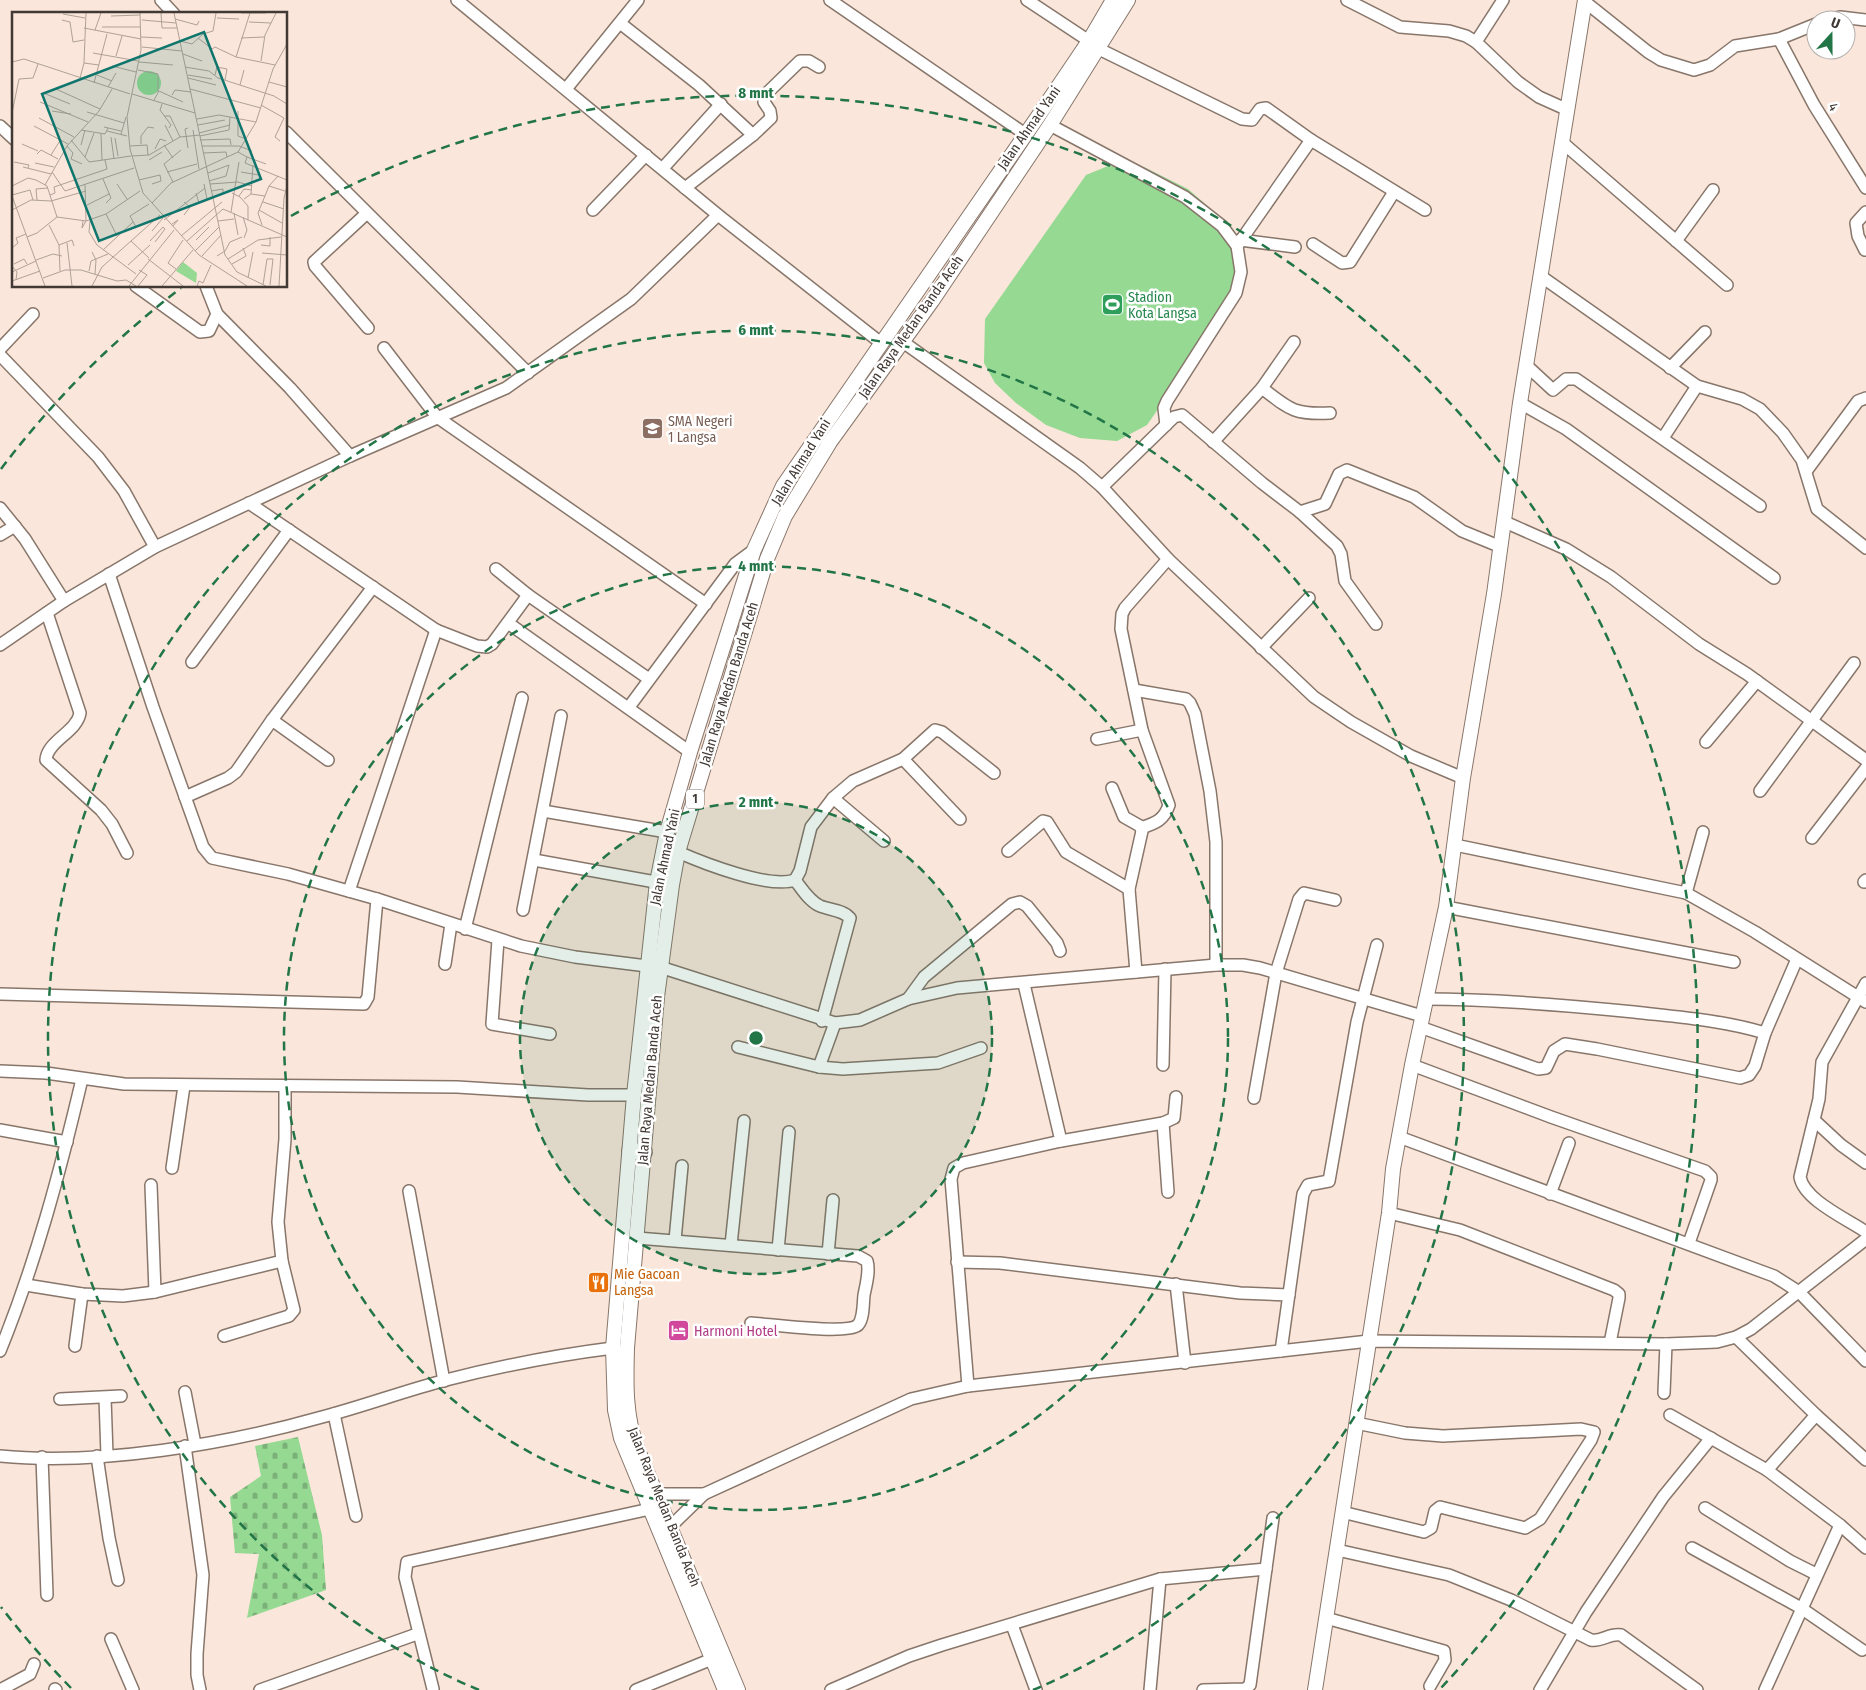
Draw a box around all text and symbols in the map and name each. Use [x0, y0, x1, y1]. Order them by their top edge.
north arrow [1806, 10, 1856, 60]
inset map [12, 12, 288, 288]
text: U [1829, 14, 1842, 33]
street label: Jalan Ahmad Yani [994, 83, 1064, 173]
text: 8 mnt [738, 84, 775, 102]
street label: 4 [1824, 100, 1842, 115]
street label: Jalan Raya Medan Banda Aceh [855, 252, 967, 402]
place label: Stadion Kota Langsa [1128, 289, 1197, 322]
sports icon: Stadion Kota Langsa [1100, 293, 1124, 317]
text: 6 mnt [738, 321, 774, 339]
place label: SMA Negeri 1 Langsa [668, 413, 733, 446]
street label: Jalan Ahmad Yani [768, 416, 834, 508]
school or university icon: SMA Negeri 1 Langsa [640, 417, 664, 441]
text: 4 mnt [738, 557, 774, 575]
street label: Jalan Raya Medan Banda Aceh [696, 600, 762, 768]
road number: 1 [686, 790, 704, 809]
text: 2 mnt [738, 793, 774, 811]
street label: Jalan Ahmad Yani [646, 807, 684, 907]
street label: Jalan Raya Medan Banda Aceh [634, 994, 666, 1166]
centre of rings [747, 1029, 765, 1047]
place label: Mie Gacoan Langsa [614, 1266, 680, 1299]
restaurant icon: Mie Gacoan Langsa [586, 1270, 610, 1294]
hotel icon: Harmoni Hotel [666, 1319, 690, 1343]
place label: Harmoni Hotel [694, 1323, 778, 1340]
street label: Jalan Raya Medan Banda Aceh [624, 1425, 704, 1589]

